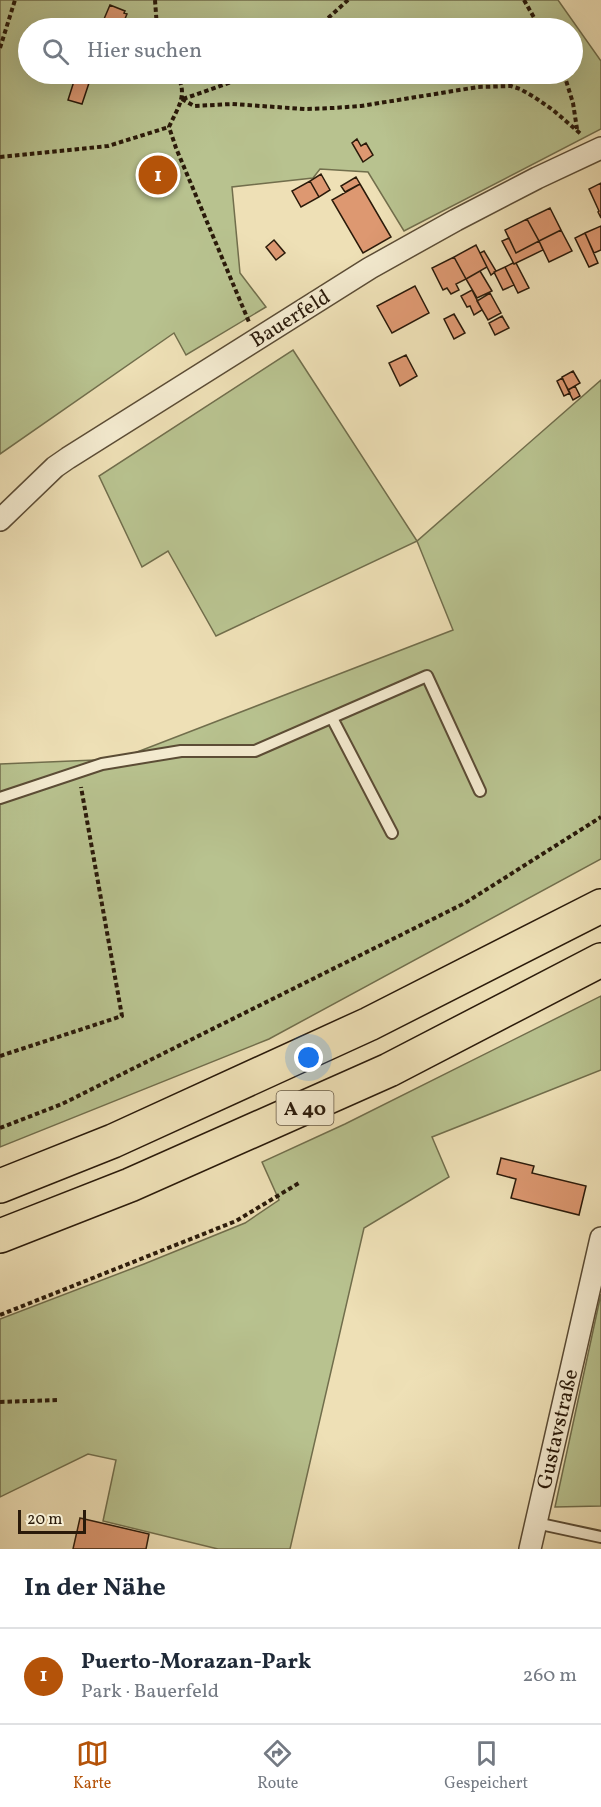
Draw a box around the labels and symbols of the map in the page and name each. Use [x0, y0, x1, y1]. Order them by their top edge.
pin: 1 [138, 152, 178, 198]
street label: Bauerfeld [245, 283, 336, 355]
your location [294, 1043, 323, 1072]
road number: A 40 [276, 1091, 334, 1125]
street label: Gustavstraße [531, 1366, 586, 1492]
scale bar [18, 1507, 86, 1534]

